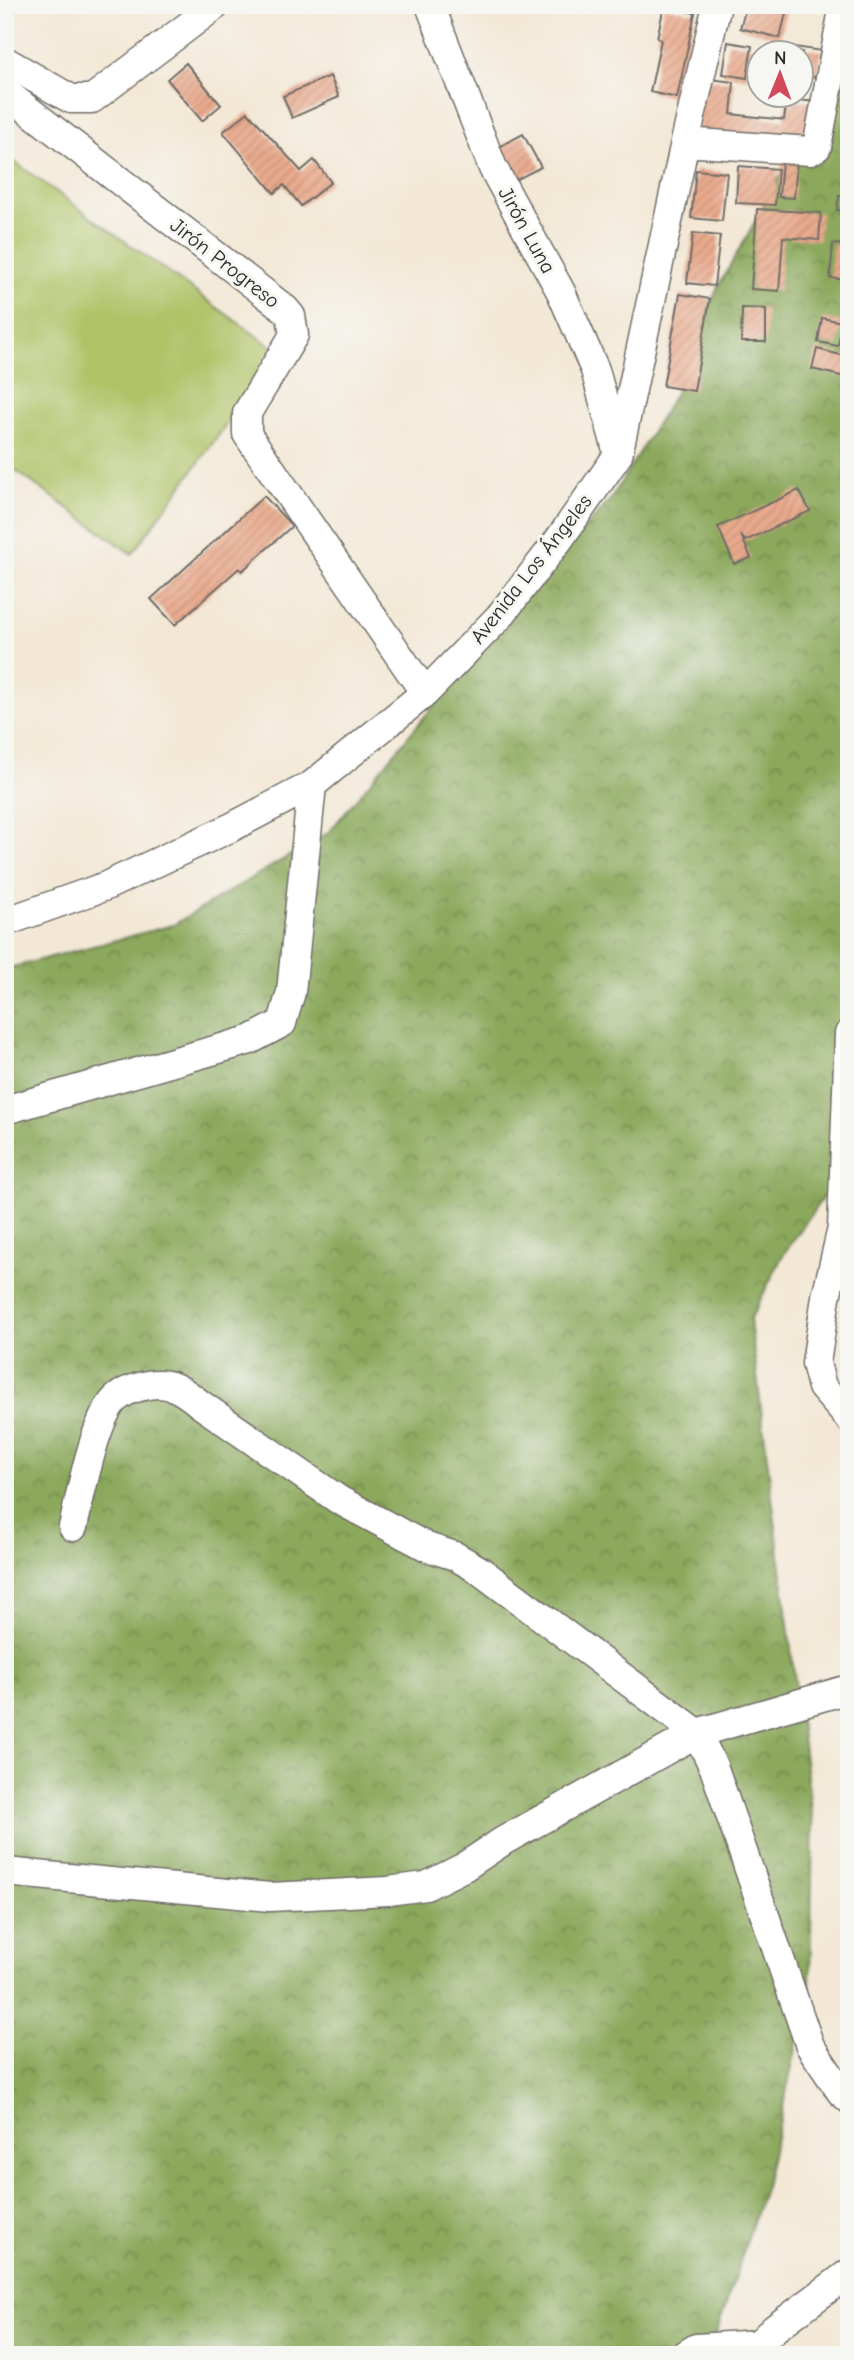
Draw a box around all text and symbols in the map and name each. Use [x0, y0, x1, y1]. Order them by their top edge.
north arrow [746, 38, 816, 108]
text: N [774, 47, 787, 69]
street label: Jirón Luna [493, 183, 561, 277]
street label: Jirón Progreso [166, 213, 284, 313]
street label: Avenida Los Ángeles [465, 490, 597, 648]

